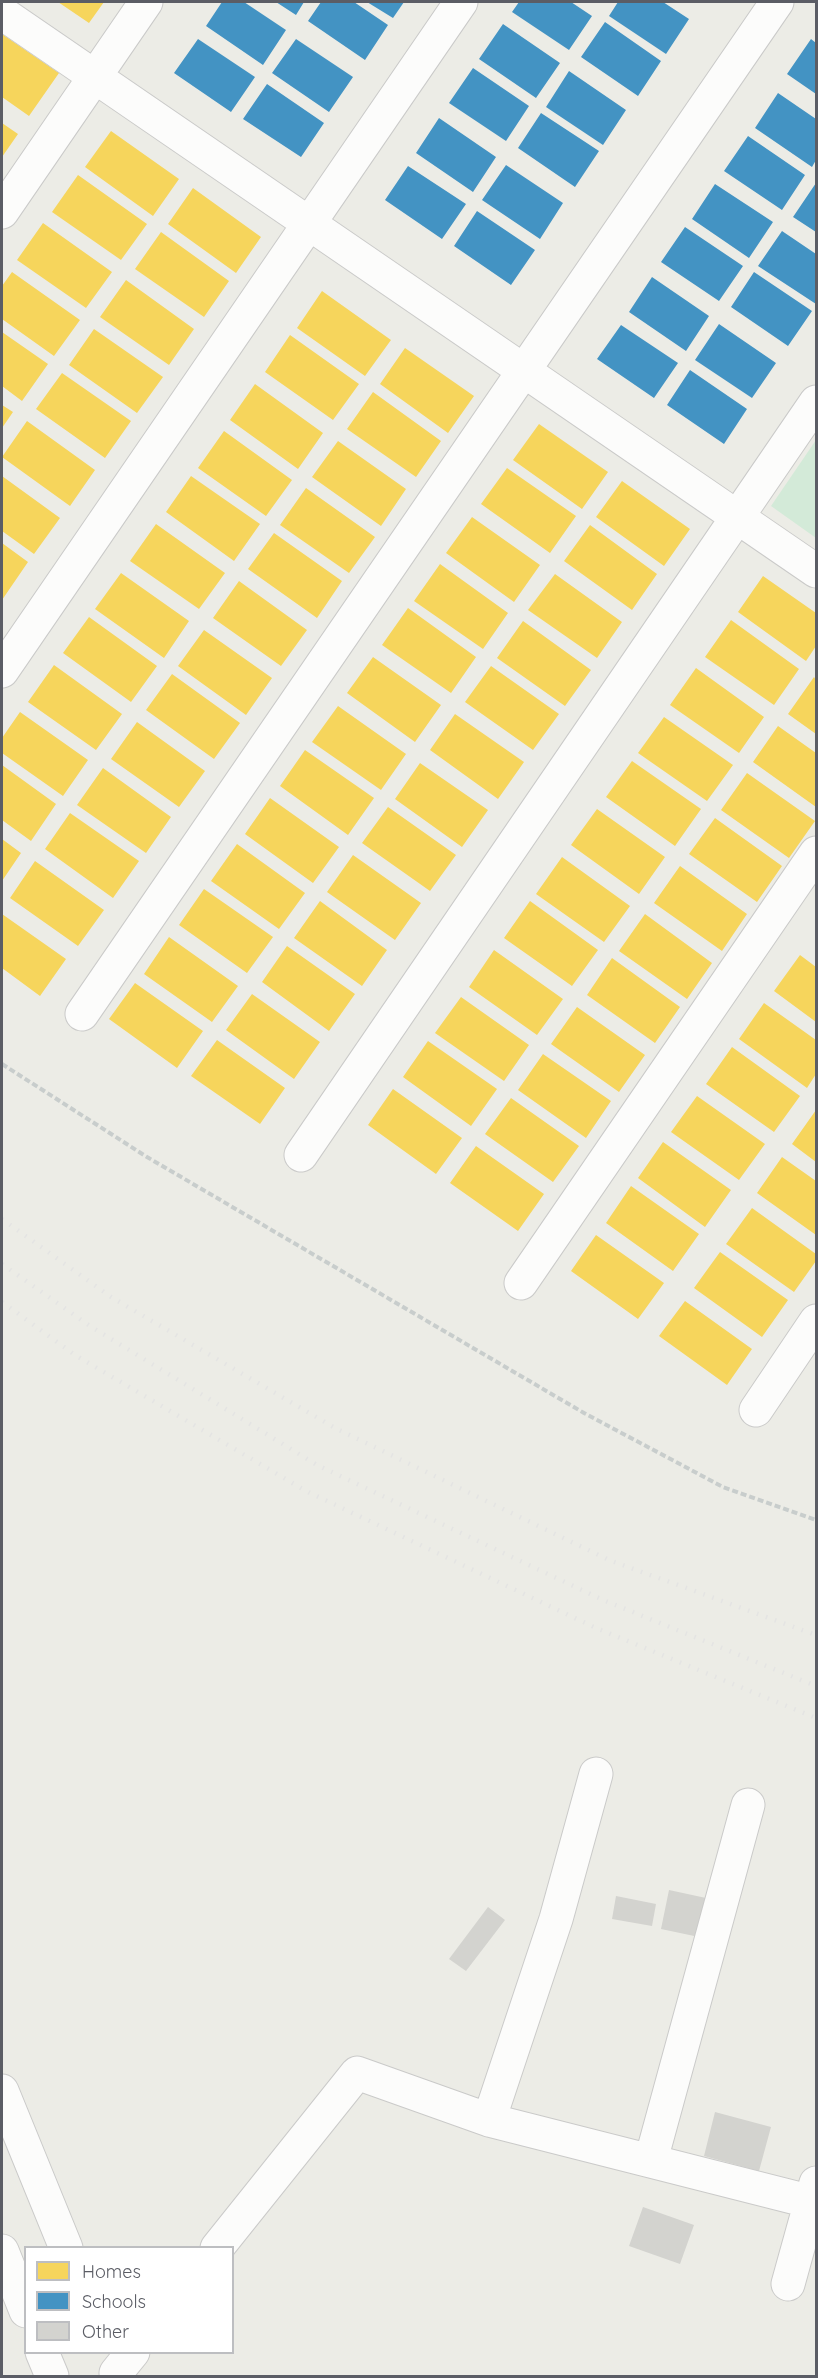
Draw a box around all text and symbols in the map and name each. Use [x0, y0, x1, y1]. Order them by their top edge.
legend [24, 2246, 234, 2354]
text: Homes [82, 2260, 141, 2283]
text: Schools [82, 2290, 146, 2313]
text: Other [82, 2320, 129, 2343]

